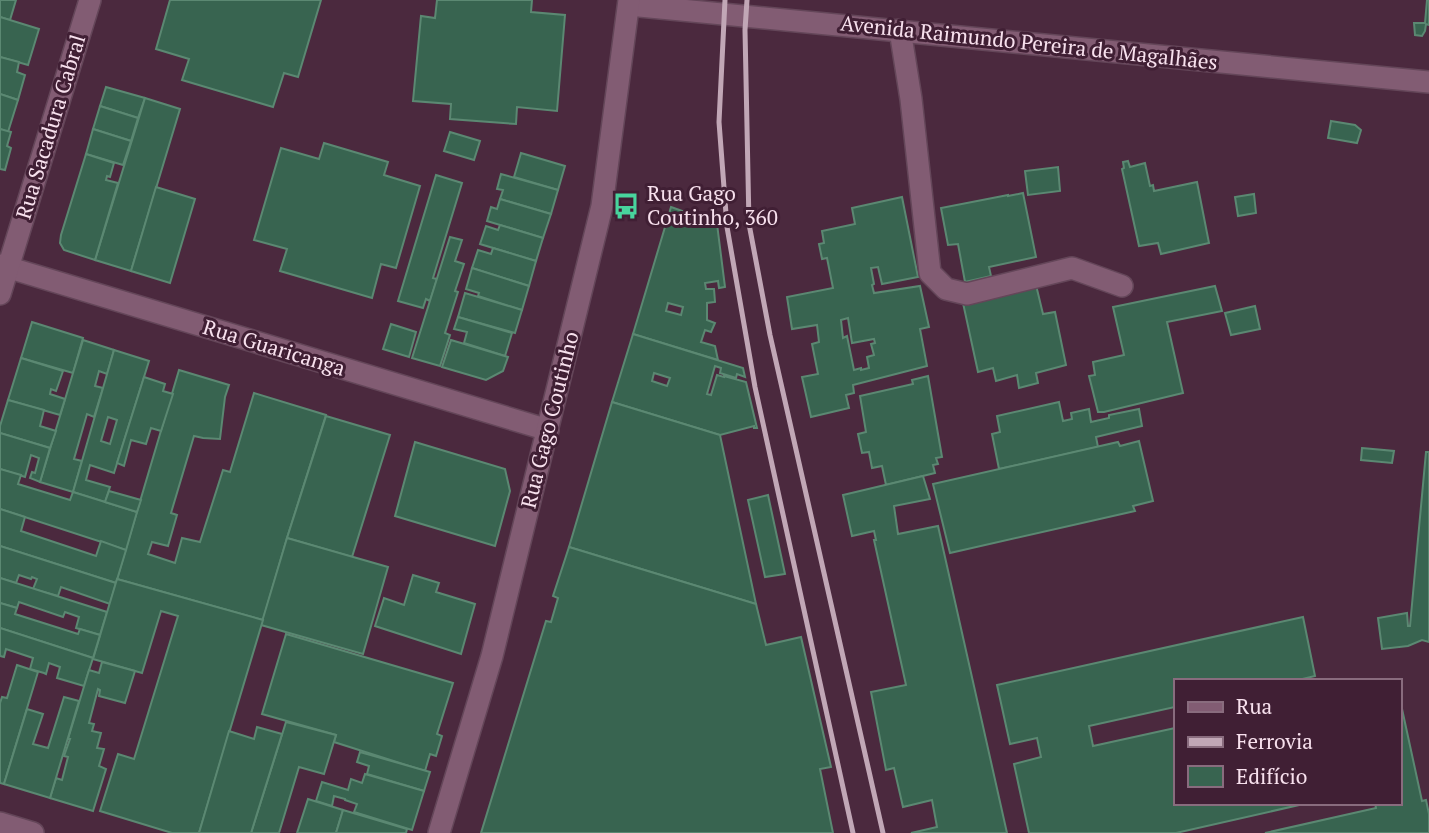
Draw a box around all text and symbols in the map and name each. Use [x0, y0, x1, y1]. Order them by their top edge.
street label: Avenida Raimundo Pereira de Magalhães [839, 8, 1219, 76]
street label: Rua Sacadura Cabral [9, 31, 91, 222]
place label: Rua Gago Coutinho, 360 [647, 179, 778, 231]
bus stop icon: Rua Gago Coutinho, 360 [611, 191, 641, 221]
street label: Rua Guaricanga [200, 312, 349, 382]
street label: Rua Gago Coutinho [514, 328, 585, 511]
legend [1174, 679, 1401, 805]
text: Rua [1236, 692, 1272, 720]
text: Ferrovia [1236, 727, 1313, 755]
text: Edifício [1236, 762, 1307, 790]

